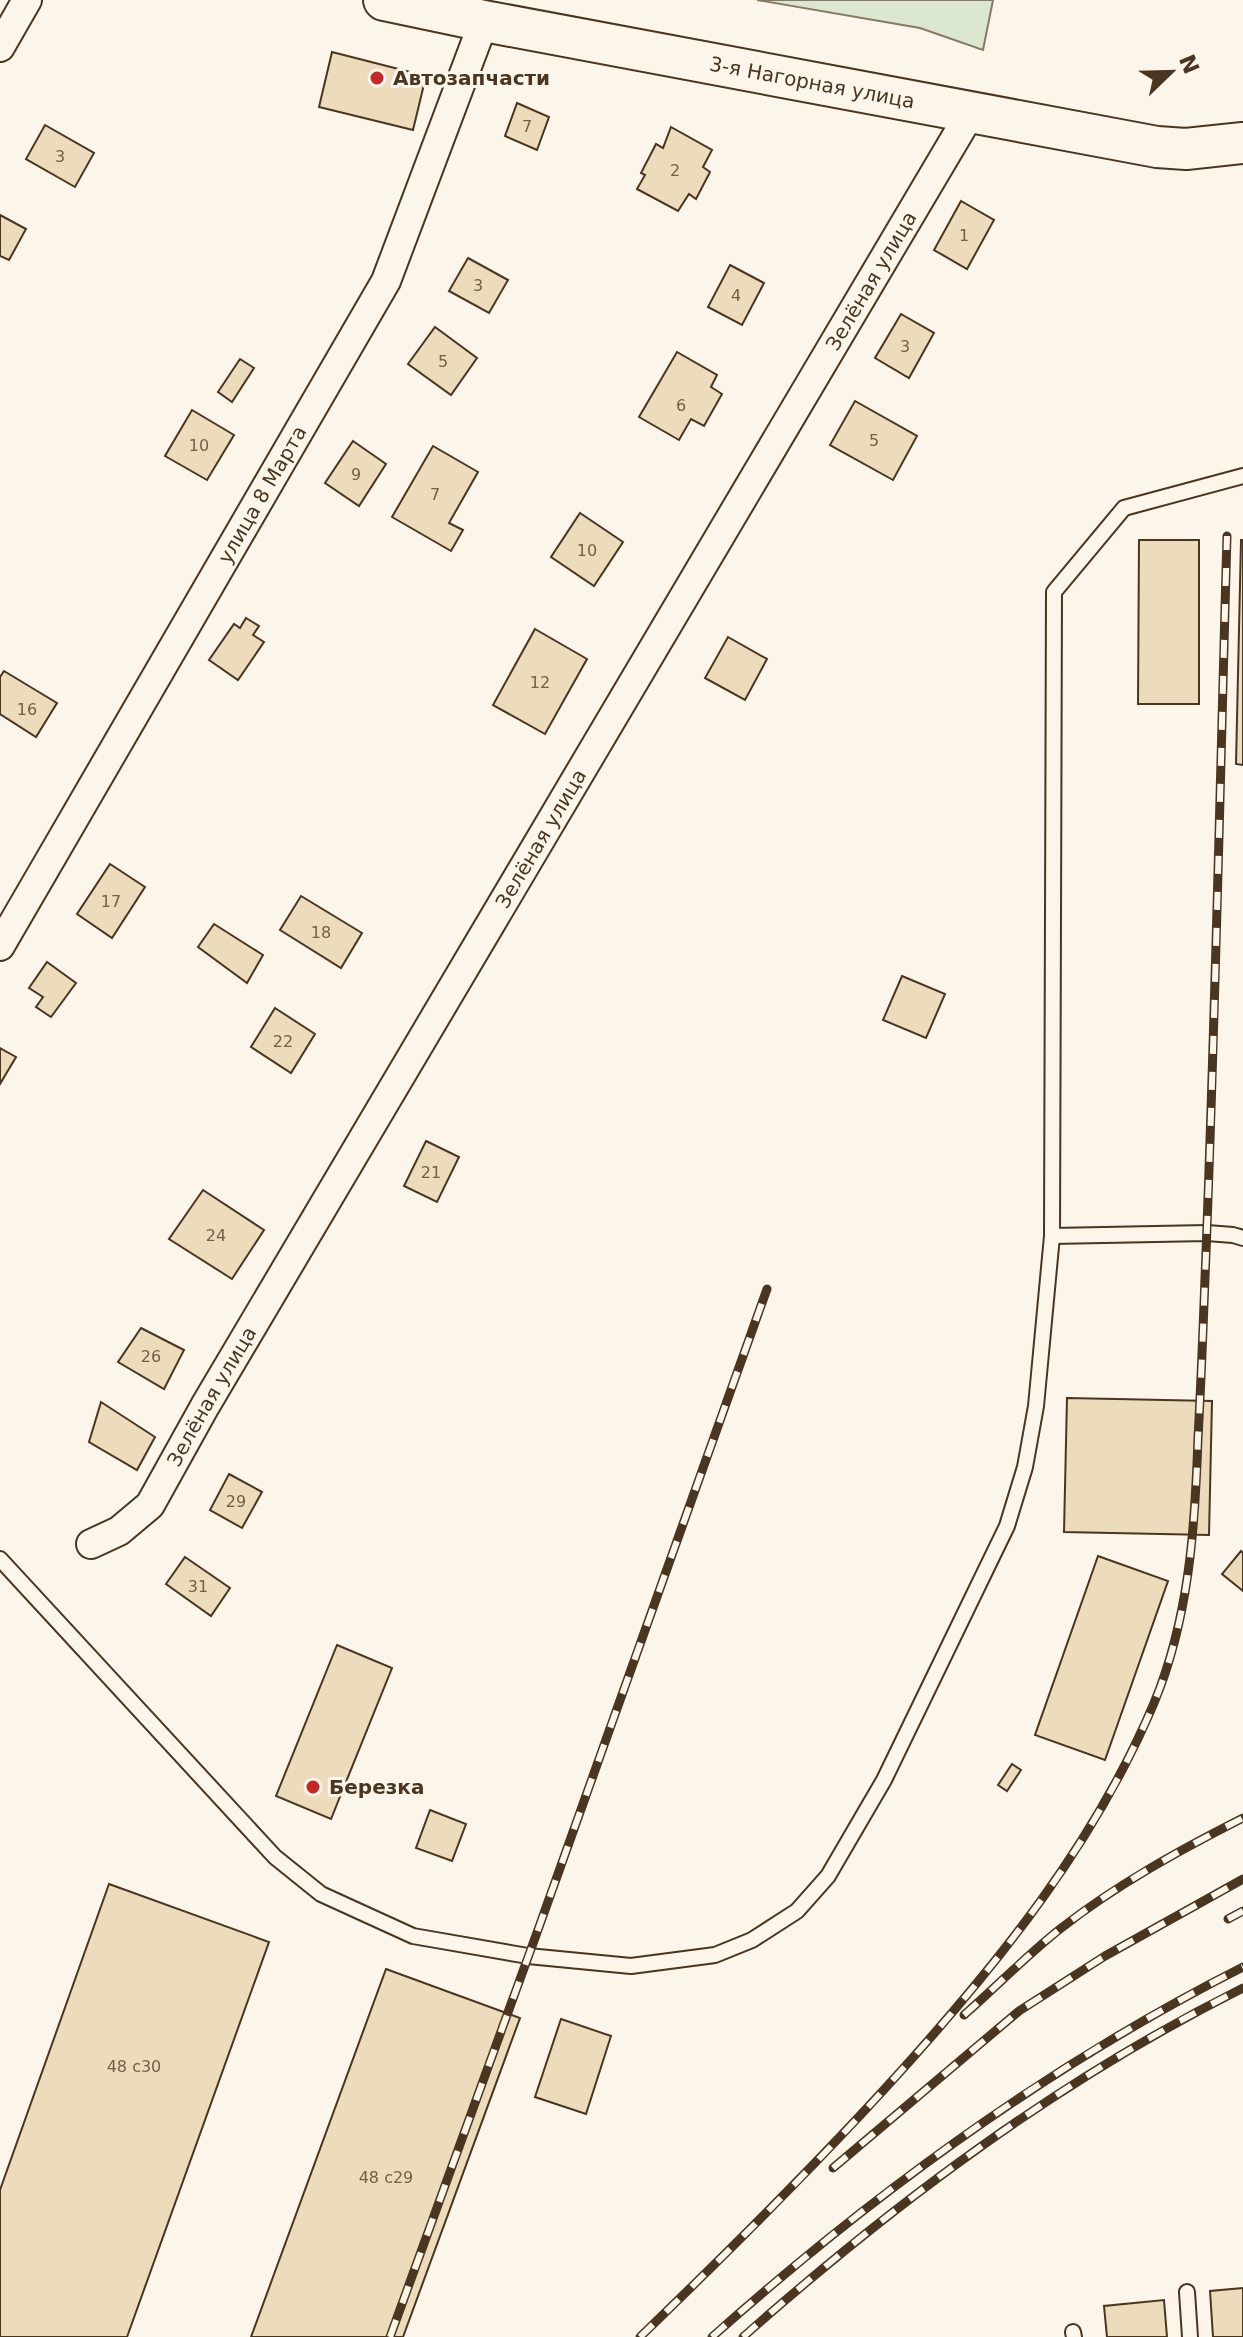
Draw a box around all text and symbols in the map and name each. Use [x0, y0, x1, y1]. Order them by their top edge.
north arrow [1131, 32, 1211, 112]
street label: 3-я Нагорная улица [707, 51, 917, 113]
text: N [1174, 51, 1204, 78]
place label: Автозапчасти [393, 66, 550, 90]
marker: Автозапчасти [368, 69, 386, 87]
house number: 7 [522, 117, 532, 136]
house number: 3 [55, 147, 65, 166]
house number: 2 [670, 161, 680, 180]
street label: Зелёная улица [821, 207, 921, 355]
house number: 1 [959, 226, 969, 245]
house number: 3 [473, 276, 483, 295]
house number: 4 [731, 286, 741, 305]
house number: 3 [900, 337, 910, 356]
house number: 5 [438, 352, 448, 371]
house number: 6 [676, 396, 686, 415]
street label: улица 8 Марта [213, 421, 311, 568]
house number: 5 [869, 431, 879, 450]
house number: 10 [189, 436, 209, 455]
house number: 9 [351, 465, 361, 484]
house number: 7 [430, 485, 440, 504]
house number: 10 [577, 541, 597, 560]
house number: 12 [530, 673, 550, 692]
house number: 16 [17, 700, 37, 719]
street label: Зелёная улица [490, 765, 591, 912]
house number: 17 [101, 892, 121, 911]
house number: 18 [311, 923, 331, 942]
house number: 22 [273, 1032, 293, 1051]
house number: 21 [421, 1163, 441, 1182]
house number: 24 [206, 1226, 226, 1245]
street label: Зелёная улица [162, 1322, 261, 1471]
house number: 26 [141, 1347, 161, 1366]
house number: 29 [226, 1492, 246, 1511]
house number: 31 [188, 1577, 208, 1596]
place label: Березка [329, 1775, 424, 1799]
marker: Березка [304, 1778, 322, 1796]
house number: 48 с30 [107, 2057, 161, 2076]
house number: 48 с29 [359, 2168, 413, 2187]

